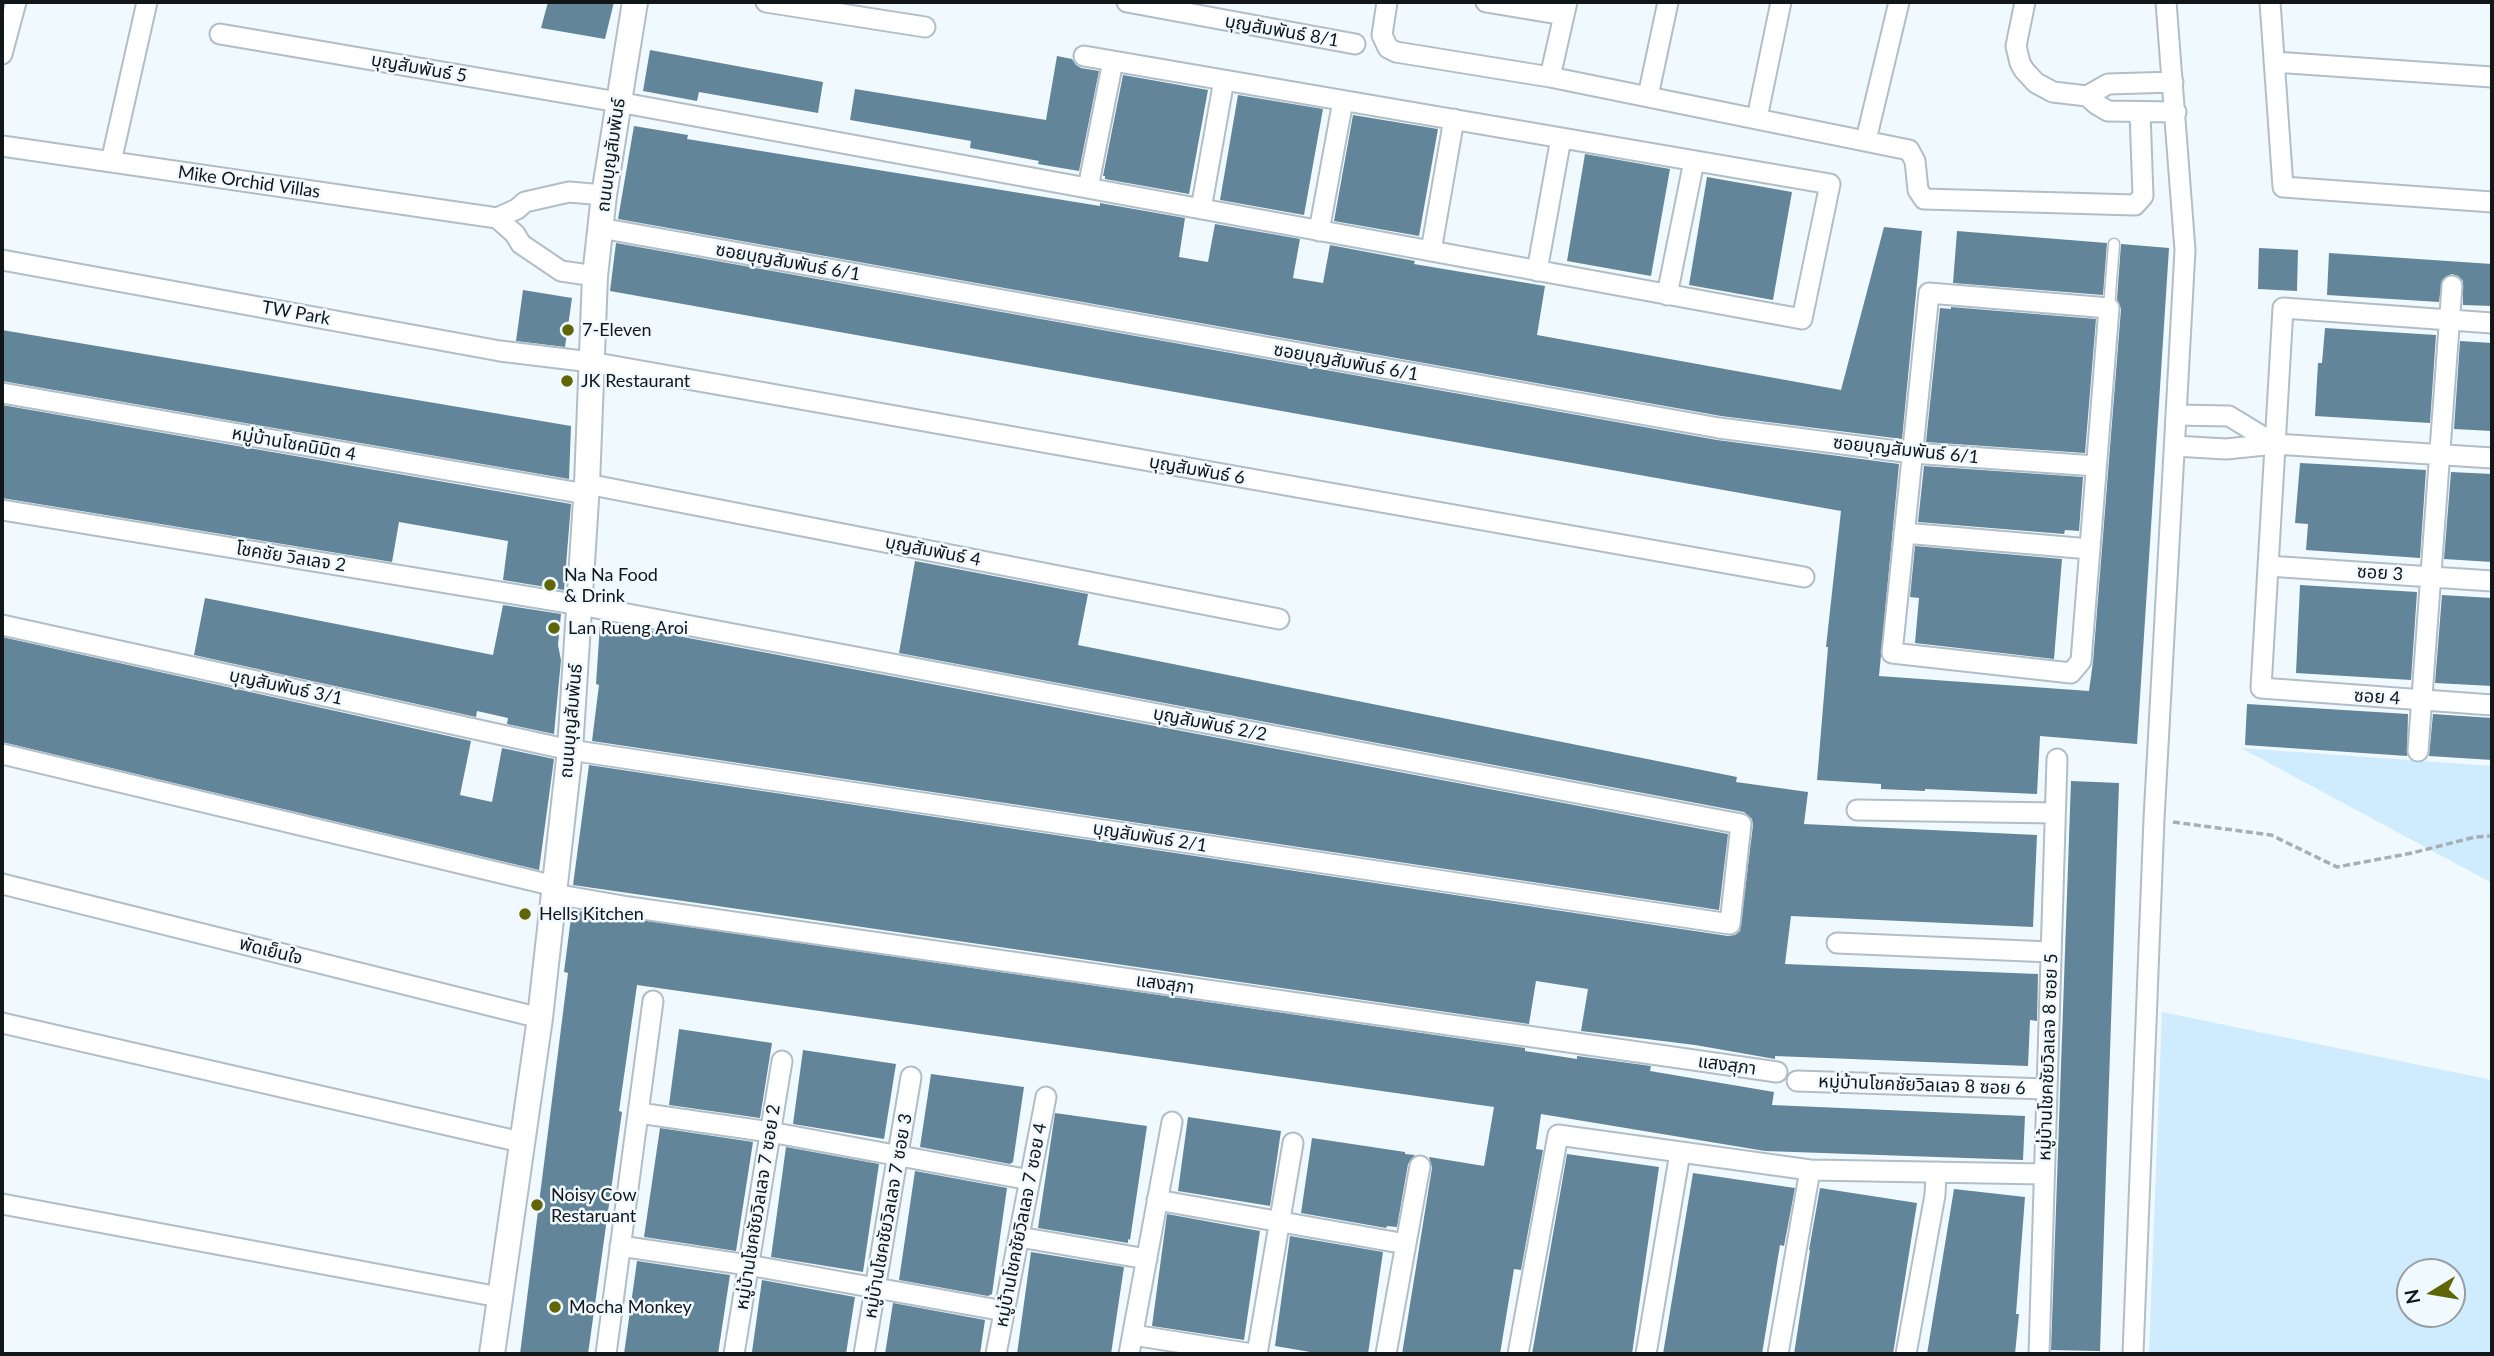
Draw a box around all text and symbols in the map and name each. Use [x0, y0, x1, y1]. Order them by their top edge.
street label: บุญสัมพันธ์ 8/1 [1223, 10, 1341, 52]
street label: บุญสัมพันธ์ 5 [369, 49, 469, 87]
street label: ถนนบุญสัมพันธ์ [592, 97, 630, 213]
street label: Mike Orchid Villas [176, 161, 322, 203]
street label: ซอยบุญสัมพันธ์ 6/1 [714, 239, 862, 285]
street label: TW Park [260, 296, 332, 330]
place label: 7-Eleven [582, 319, 652, 341]
marker: 7-Eleven [560, 322, 576, 338]
street label: ซอยบุญสัมพันธ์ 6/1 [1272, 339, 1420, 385]
place label: JK Restaurant [581, 370, 690, 392]
marker: JK Restaurant [559, 373, 575, 389]
street label: หมู่บ้านโชคนิมิต 4 [230, 422, 358, 466]
street label: ซอยบุญสัมพันธ์ 6/1 [1832, 432, 1980, 468]
street label: บุญสัมพันธ์ 6 [1147, 451, 1247, 489]
street label: บุญสัมพันธ์ 4 [883, 531, 983, 571]
street label: โชคชัย วิลเลจ 2 [235, 538, 347, 576]
street label: ซอย 3 [2356, 561, 2404, 585]
place label: Na Na Food & Drink [564, 564, 658, 606]
marker: Na Na Food & Drink [542, 577, 558, 593]
place label: Lan Rueng Aroi [568, 617, 688, 639]
marker: Lan Rueng Aroi [546, 620, 562, 636]
street label: ถนนบุญสัมพันธ์ [555, 663, 587, 779]
street label: บุญสัมพันธ์ 3/1 [227, 664, 345, 710]
street label: ซอย 4 [2353, 685, 2401, 709]
street label: บุญสัมพันธ์ 2/2 [1151, 702, 1269, 746]
street label: บุญสัมพันธ์ 2/1 [1091, 817, 1209, 857]
place label: Hells Kitchen [539, 903, 644, 925]
marker: Hells Kitchen [517, 906, 533, 922]
street label: พัดเย็นใจ [237, 933, 305, 969]
street label: หมู่บ้านโชคชัยวิลเลจ 8 ซอย 5 [2034, 953, 2062, 1161]
street label: แสงสุภา [1135, 969, 1195, 999]
street label: แสงสุภา [1697, 1050, 1757, 1080]
street label: หมู่บ้านโชคชัยวิลเลจ 8 ซอย 6 [1818, 1071, 2026, 1099]
street label: หมู่บ้านโชคชัยวิลเลจ 7 ซอย 2 [731, 1103, 785, 1311]
street label: หมู่บ้านโชคชัยวิลเลจ 7 ซอย 3 [859, 1112, 917, 1320]
street label: หมู่บ้านโชคชัยวิลเลจ 7 ซอย 4 [991, 1121, 1051, 1329]
place label: Noisy Cow Restaruant [551, 1184, 637, 1226]
marker: Noisy Cow Restaruant [529, 1197, 545, 1213]
north arrow [2396, 1258, 2466, 1328]
text: N [2399, 1287, 2425, 1306]
place label: Mocha Monkey [569, 1296, 692, 1318]
marker: Mocha Monkey [547, 1299, 563, 1315]

